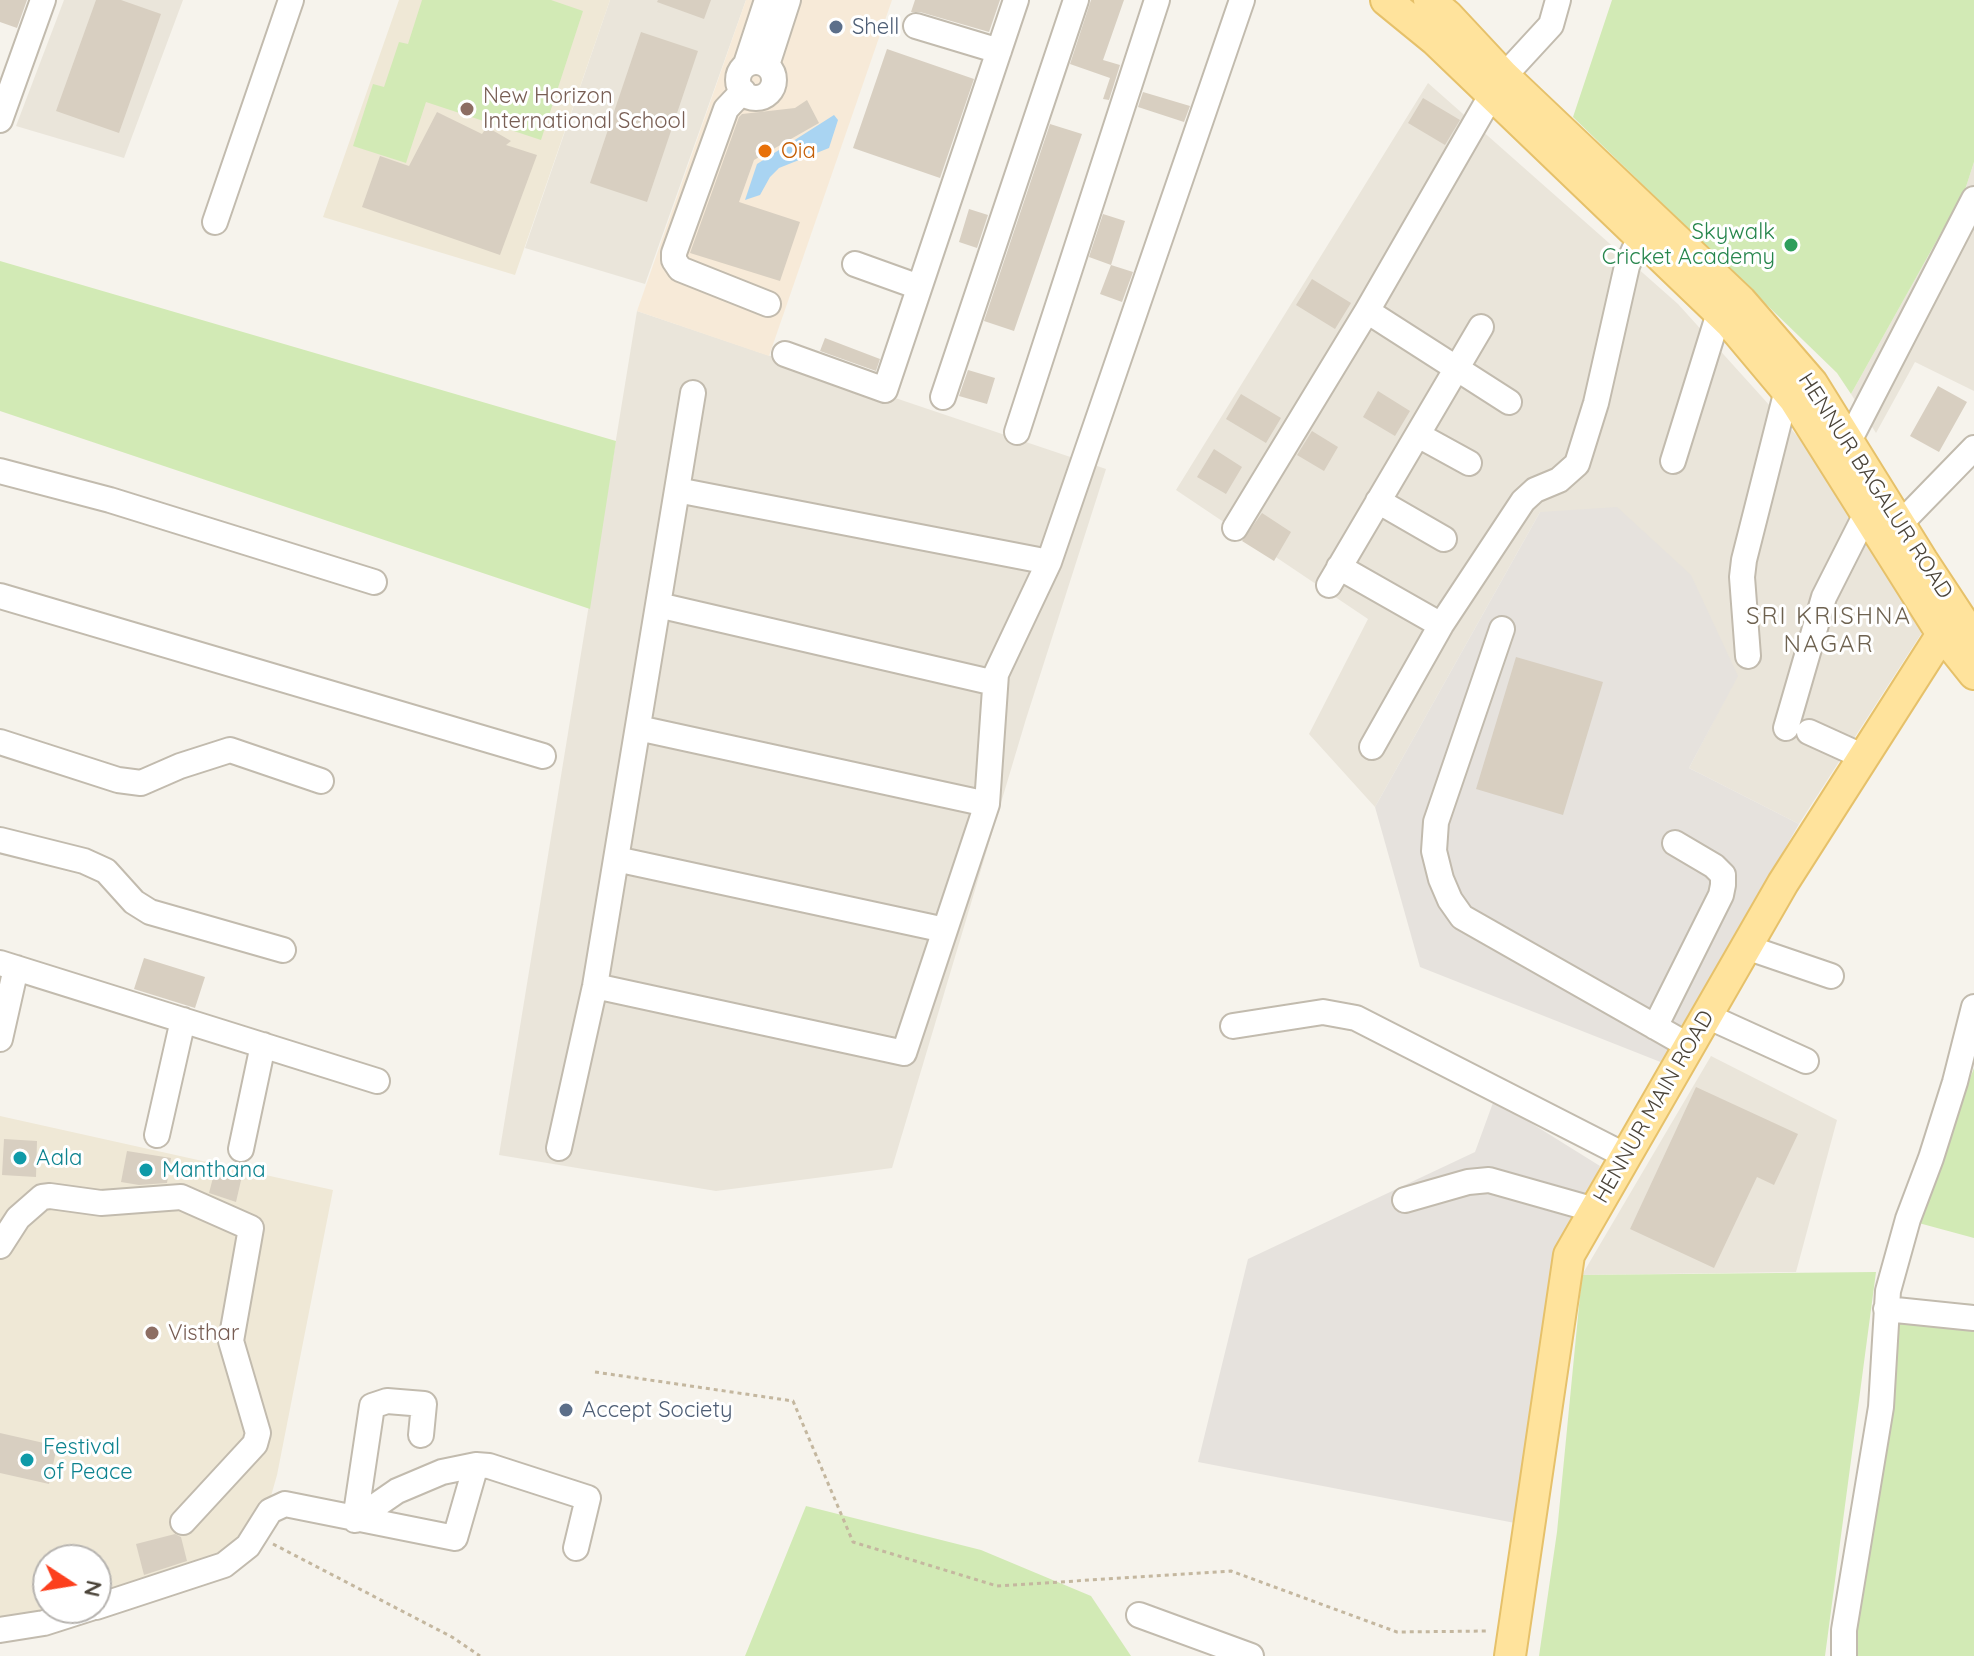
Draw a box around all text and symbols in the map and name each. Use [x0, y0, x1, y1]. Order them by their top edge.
place label: Shell [852, 14, 899, 40]
marker: Shell [827, 18, 845, 36]
place label: New Horizon International School [483, 83, 686, 134]
marker: New Horizon International School [458, 100, 476, 118]
place label: Oia [781, 138, 816, 164]
marker: Oia [756, 142, 774, 160]
place label: Skywalk Cricket Academy [1602, 219, 1775, 270]
marker: Skywalk Cricket Academy [1782, 236, 1800, 254]
street label: HENNUR BAGALUR ROAD [1792, 368, 1958, 604]
district label: SRI KRISHNA NAGAR [1746, 603, 1912, 659]
street label: HENNUR MAIN ROAD [1588, 1006, 1720, 1208]
place label: Aala [36, 1145, 82, 1171]
marker: Aala [11, 1149, 29, 1167]
place label: Manthana [162, 1157, 266, 1183]
marker: Manthana [137, 1161, 155, 1179]
place label: Visthar [168, 1320, 239, 1346]
marker: Visthar [143, 1324, 161, 1342]
place label: Accept Society [582, 1397, 732, 1423]
marker: Accept Society [557, 1401, 575, 1419]
place label: Festival of Peace [43, 1434, 133, 1486]
marker: Festival of Peace [18, 1451, 36, 1469]
north arrow [32, 1544, 112, 1624]
text: N [78, 1578, 109, 1599]

